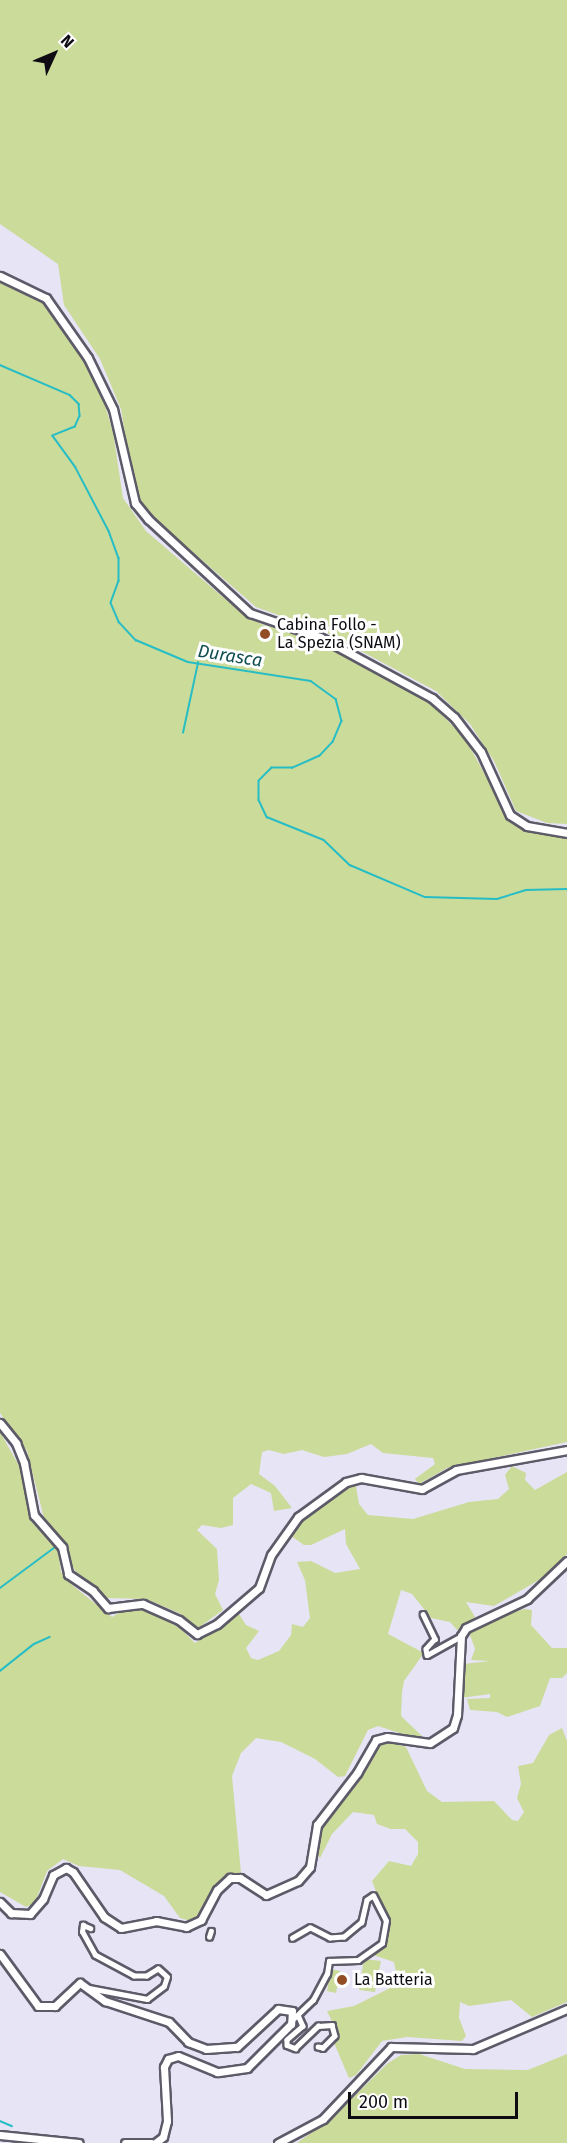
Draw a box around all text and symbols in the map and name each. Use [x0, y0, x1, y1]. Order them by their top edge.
north arrow [24, 24, 84, 84]
text: N [57, 31, 78, 52]
place label: Cabina Follo - La Spezia (SNAM) [277, 615, 401, 653]
marker: Cabina Follo - La Spezia (SNAM) [258, 627, 272, 641]
water label: Durasca [196, 640, 264, 672]
place label: La Batteria [354, 1970, 433, 1990]
marker: La Batteria [335, 1973, 349, 1987]
scale bar [351, 2080, 520, 2118]
text: 200 m [359, 2091, 408, 2113]

